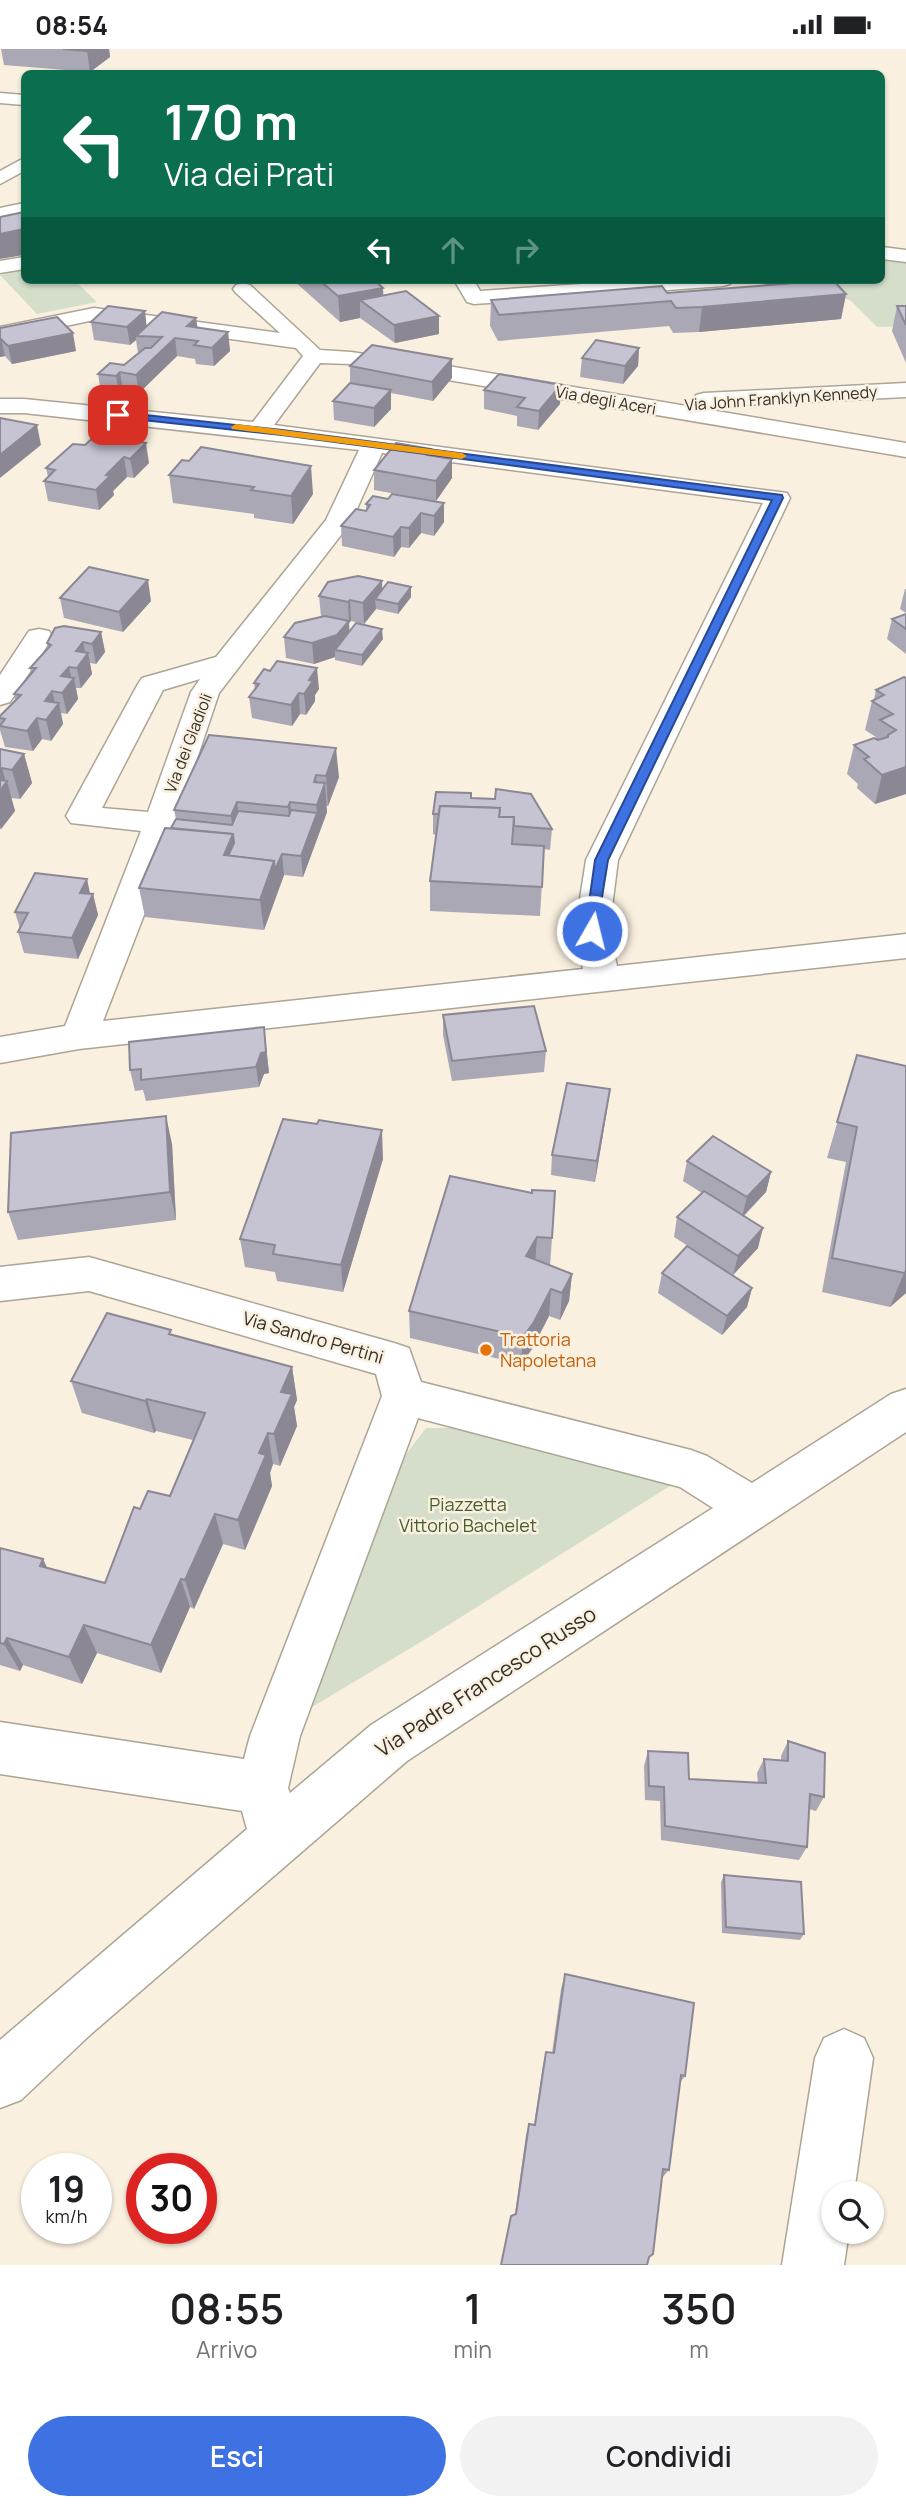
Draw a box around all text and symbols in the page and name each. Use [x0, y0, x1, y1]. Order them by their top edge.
text: 08:54 [35, 7, 108, 43]
text: 170 m [164, 88, 298, 155]
icon: left [49, 98, 140, 189]
text: Via dei Prati [164, 152, 334, 196]
icon: left [361, 231, 399, 269]
icon: ahead [434, 231, 472, 269]
icon: right [507, 231, 545, 269]
street label: Via degli Aceri [554, 380, 658, 420]
street label: Via John Franklyn Kennedy [684, 380, 879, 416]
pin [88, 385, 148, 445]
icon: arrive [99, 396, 137, 434]
street label: Via dei Gladioli [159, 690, 217, 796]
position arrow [555, 894, 629, 968]
street label: Via Sandro Pertini [240, 1305, 386, 1369]
place label: Trattoria Napoletana [500, 1327, 596, 1372]
marker: Trattoria Napoletana [478, 1342, 494, 1358]
park label: Piazzetta Vittorio Bachelet [399, 1492, 537, 1537]
street label: Via Padre Francesco Russo [370, 1599, 601, 1763]
speed limit sign: 30 [126, 2153, 217, 2244]
text: 19 [48, 2165, 85, 2213]
map controls [821, 2181, 884, 2244]
button: search [821, 2181, 884, 2244]
text: km/h [46, 2204, 87, 2228]
text: 08:55 [169, 2279, 284, 2337]
text: 1 [464, 2279, 482, 2337]
text: 350 [661, 2279, 737, 2337]
text: Arrivo [196, 2333, 257, 2365]
text: min [453, 2333, 492, 2365]
text: m [689, 2333, 709, 2365]
button: Esci [28, 2416, 446, 2496]
button: Condividi [460, 2416, 878, 2496]

